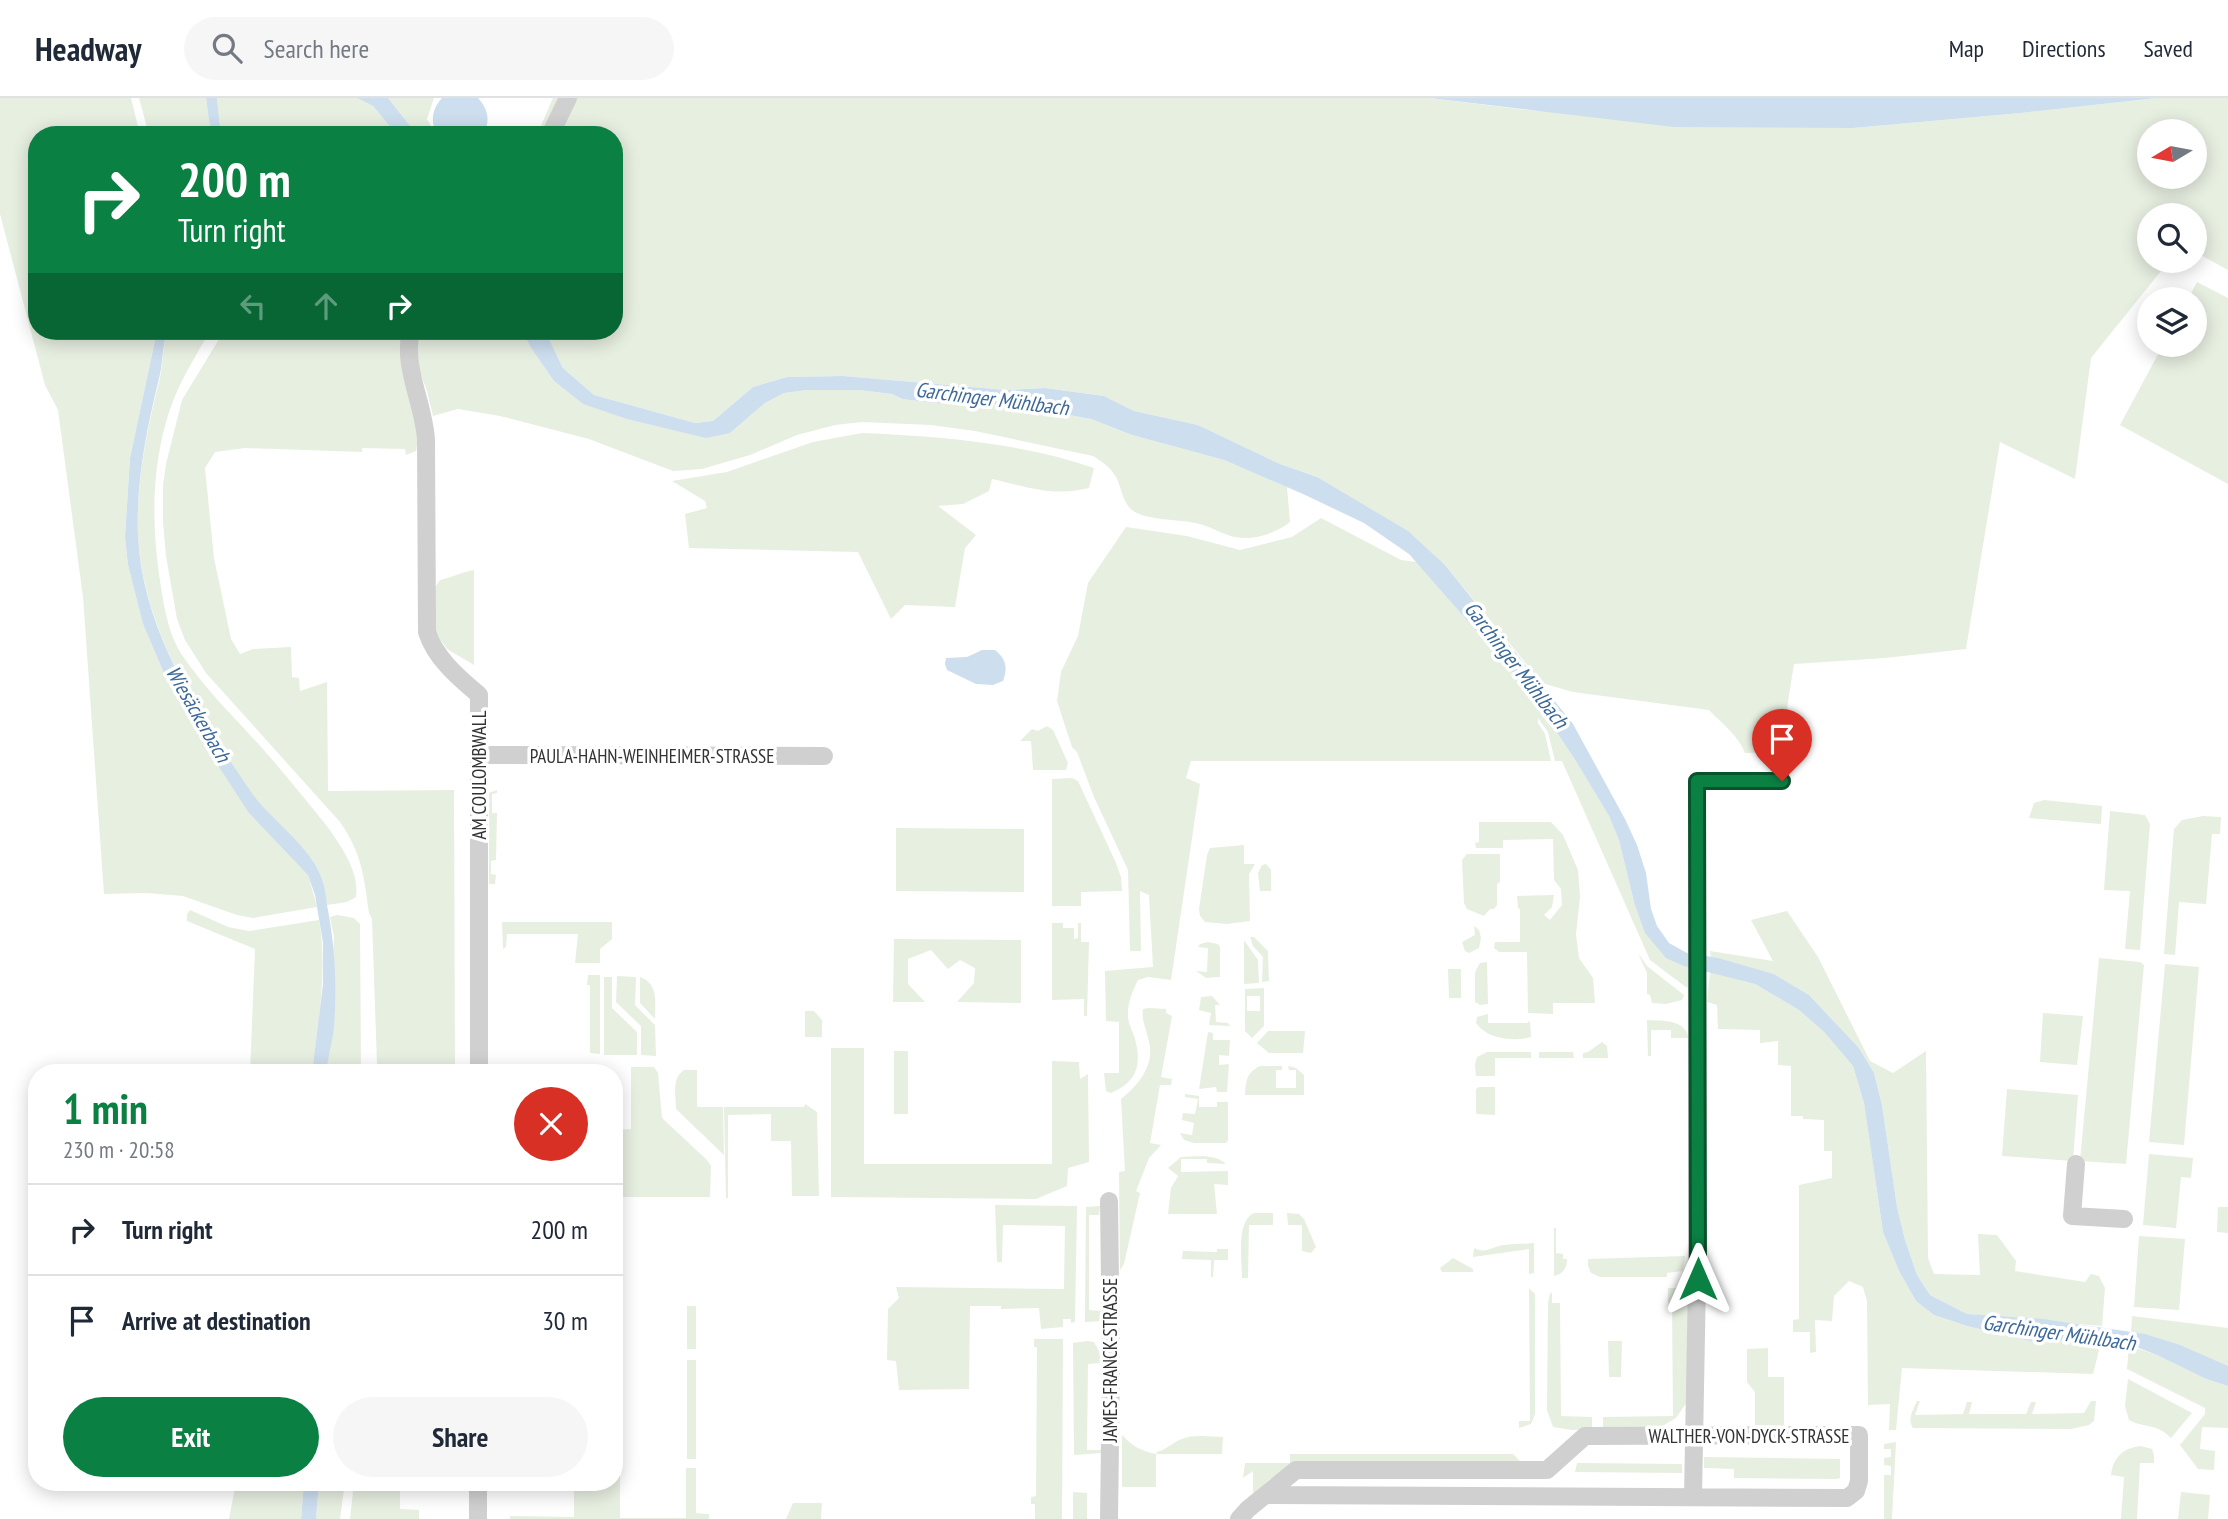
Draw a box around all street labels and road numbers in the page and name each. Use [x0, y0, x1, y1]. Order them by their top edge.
street label: AM COULOMBWALL [467, 710, 491, 840]
street label: PAULA-HAHN-WEINHEIMER-STRASSE [530, 744, 774, 768]
street label: JAMES-FRANCK-STRASSE [1098, 1278, 1122, 1443]
street label: WALTHER-VON-DYCK-STRASSE [1649, 1424, 1849, 1448]

